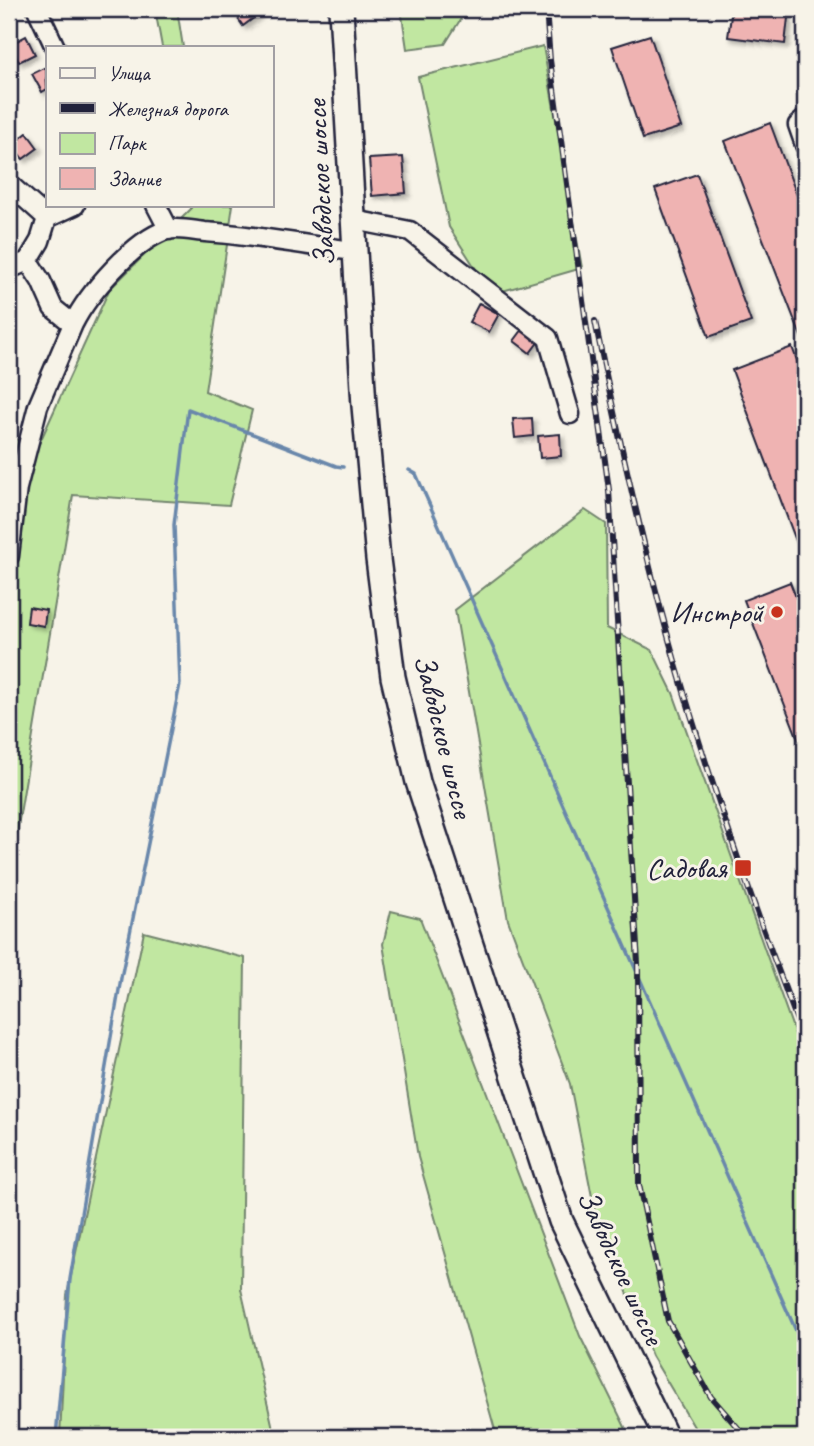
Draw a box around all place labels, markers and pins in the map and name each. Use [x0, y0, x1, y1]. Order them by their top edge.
place label: Инстрой [670, 593, 764, 631]
marker: Инстрой [769, 604, 785, 620]
place label: Садовая [646, 849, 728, 887]
marker: Садовая [733, 858, 753, 878]

